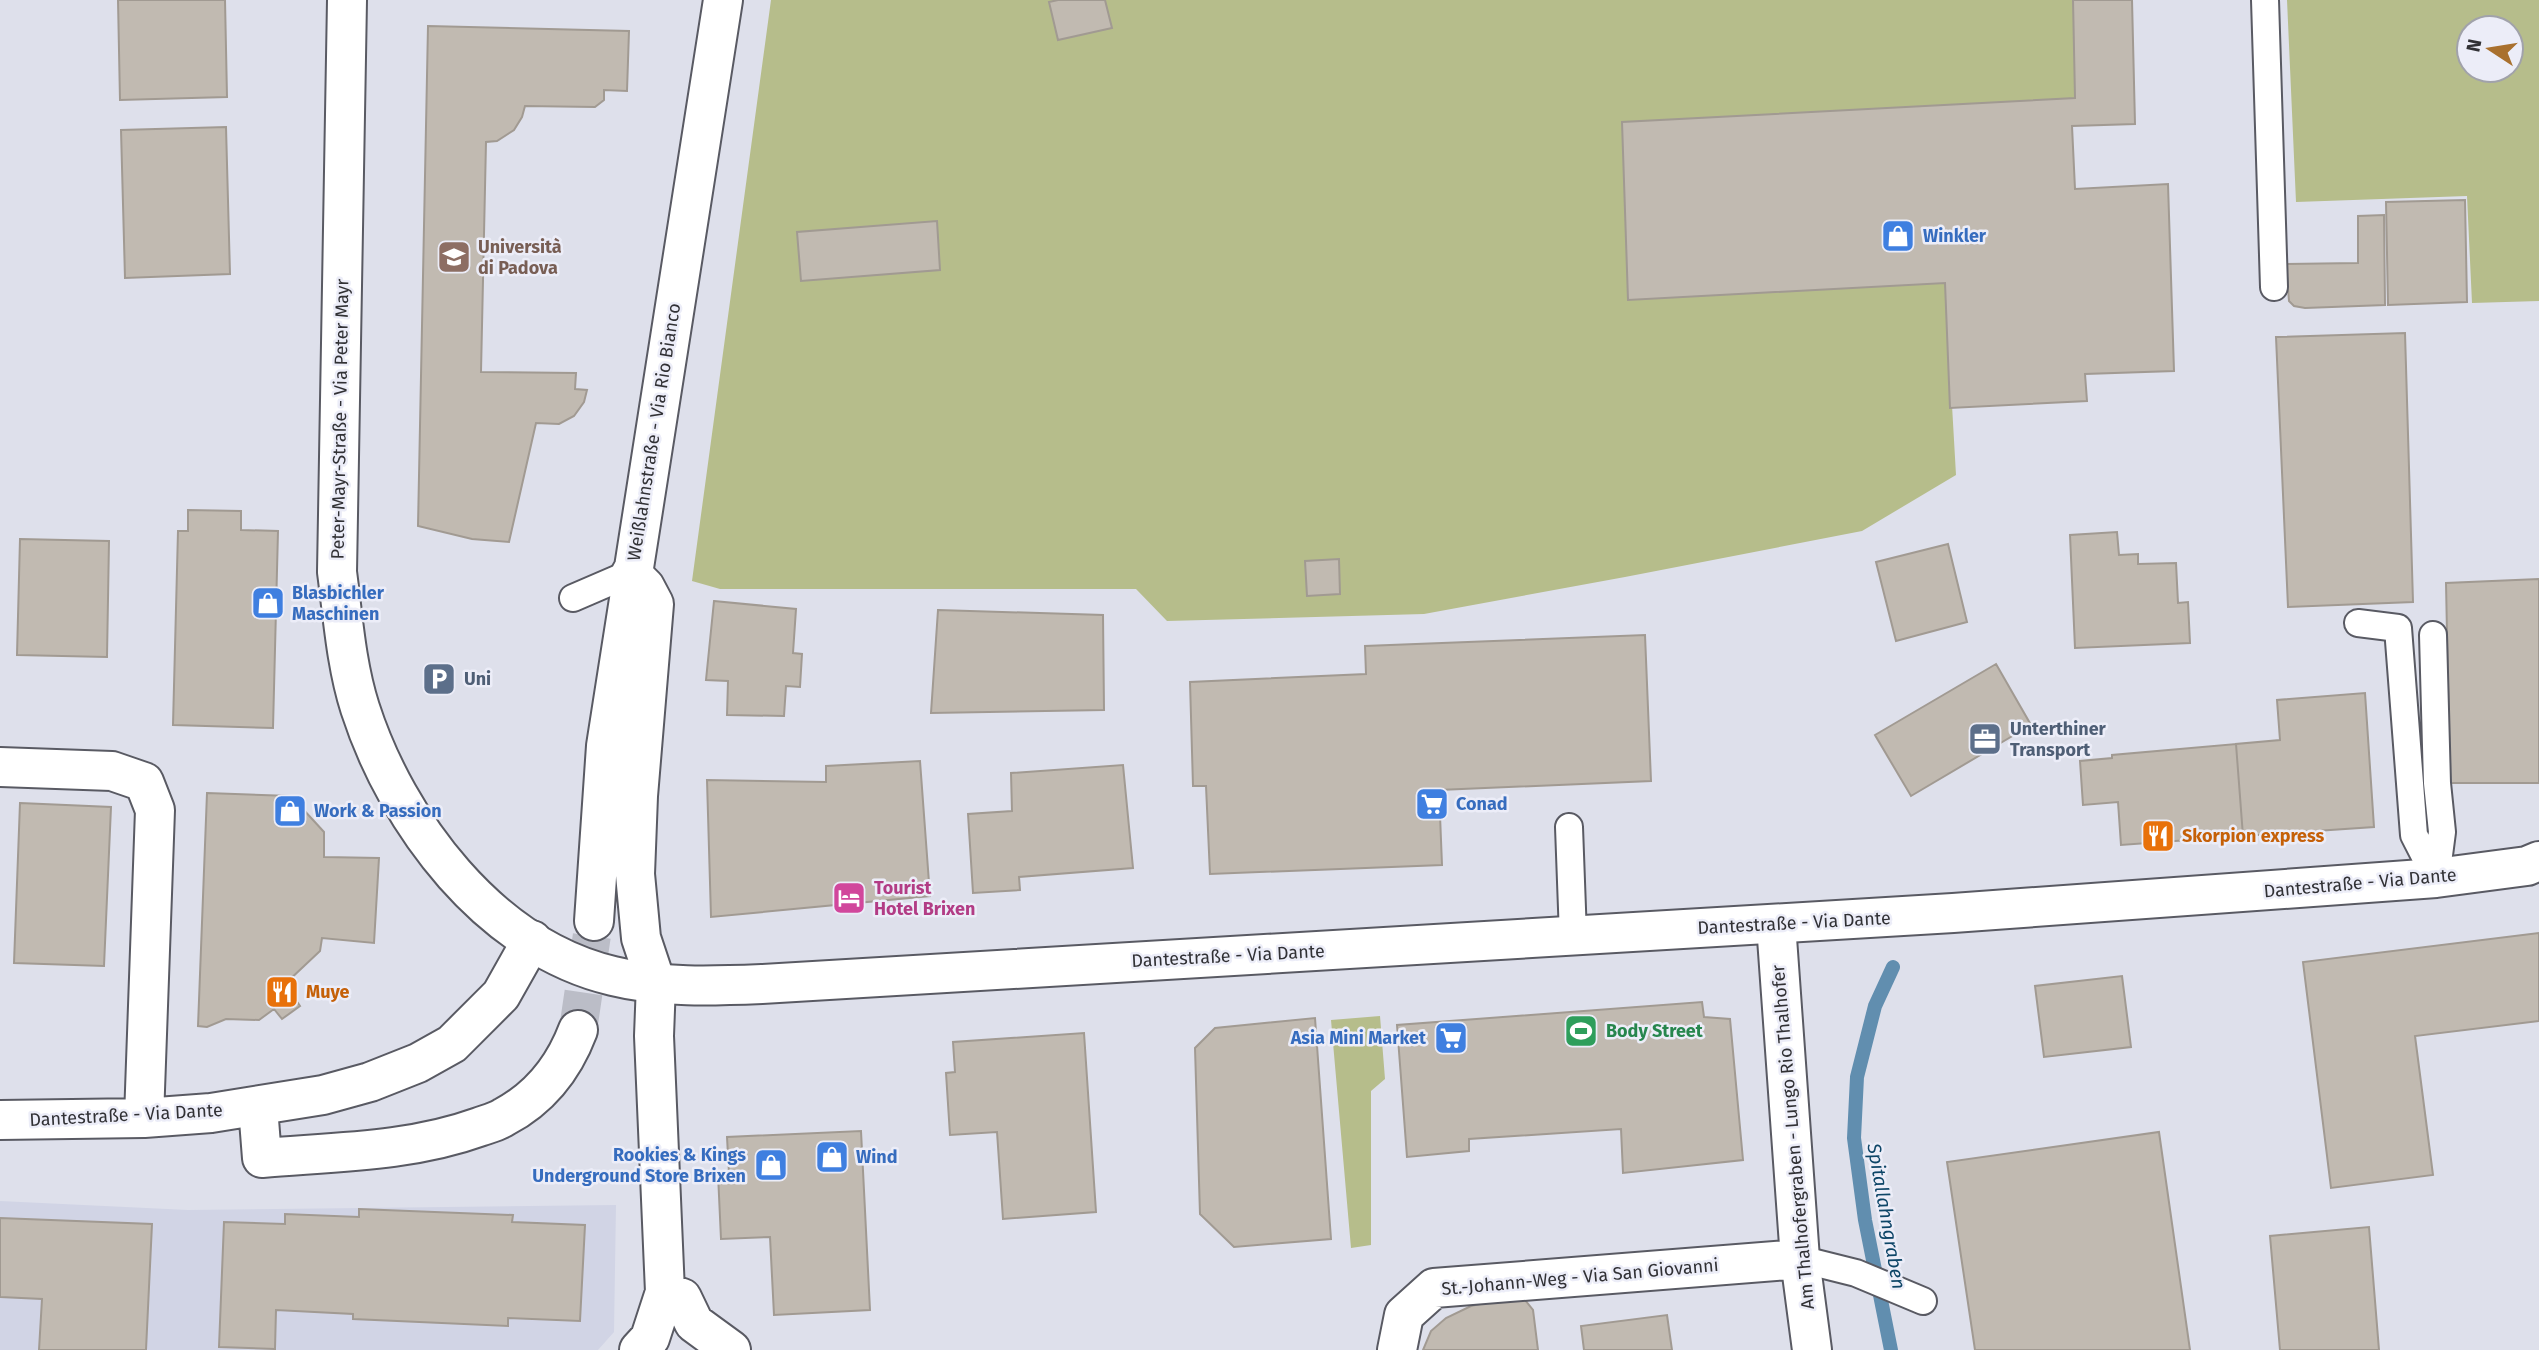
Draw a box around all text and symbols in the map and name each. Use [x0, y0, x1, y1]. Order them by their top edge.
north arrow [2455, 14, 2525, 84]
text: N [2461, 37, 2486, 54]
shop icon: Winkler [1879, 217, 1917, 255]
place label: Winkler [1923, 225, 1987, 247]
place label: Università di Padova [478, 236, 562, 279]
school or university icon: Università di Padova [435, 238, 473, 276]
street label: Peter-Mayr-Straße - Via Peter Mayr [327, 278, 353, 560]
street label: Weißlahnstraße - Via Rio Bianco [623, 302, 685, 562]
place label: Blasbichler Maschinen [292, 582, 385, 625]
shop icon: Blasbichler Maschinen [249, 584, 287, 622]
parking icon: Uni [420, 660, 458, 698]
place label: Uni [464, 668, 491, 690]
place label: Unterthiner Transport [2010, 718, 2107, 761]
office icon: Unterthiner Transport [1966, 720, 2004, 758]
supermarket icon: Conad [1413, 785, 1451, 823]
shop icon: Work & Passion [271, 792, 309, 830]
place label: Conad [1456, 793, 1508, 815]
place label: Work & Passion [314, 800, 442, 822]
restaurant icon: Skorpion express [2139, 817, 2177, 855]
place label: Skorpion express [2182, 825, 2325, 847]
street label: Dantestraße - Via Dante [2263, 864, 2457, 902]
place label: Tourist Hotel Brixen [874, 877, 975, 920]
hotel icon: Tourist Hotel Brixen [830, 879, 868, 917]
street label: Dantestraße - Via Dante [1697, 907, 1891, 939]
street label: Dantestraße - Via Dante [1131, 940, 1325, 972]
street label: Am Thalhofergraben - Lungo Rio Thalhofer [1767, 964, 1819, 1310]
restaurant icon: Muye [263, 973, 301, 1011]
place label: Muye [306, 981, 350, 1003]
sports icon: Body Street [1562, 1012, 1600, 1050]
supermarket icon: Asia Mini Market [1432, 1019, 1470, 1057]
place label: Body Street [1606, 1020, 1704, 1042]
place label: Asia Mini Market [1290, 1027, 1427, 1049]
street label: Dantestraße - Via Dante [29, 1099, 223, 1131]
shop icon: Wind [813, 1138, 851, 1176]
water label: Spitallahngraben [1862, 1140, 1911, 1291]
place label: Rookies & Kings Underground Store Brixen [532, 1144, 746, 1187]
shop icon: Rookies & Kings Underground Store Brixen [752, 1146, 790, 1184]
place label: Wind [856, 1146, 898, 1168]
street label: St.-Johann-Weg - Via San Giovanni [1440, 1254, 1720, 1300]

